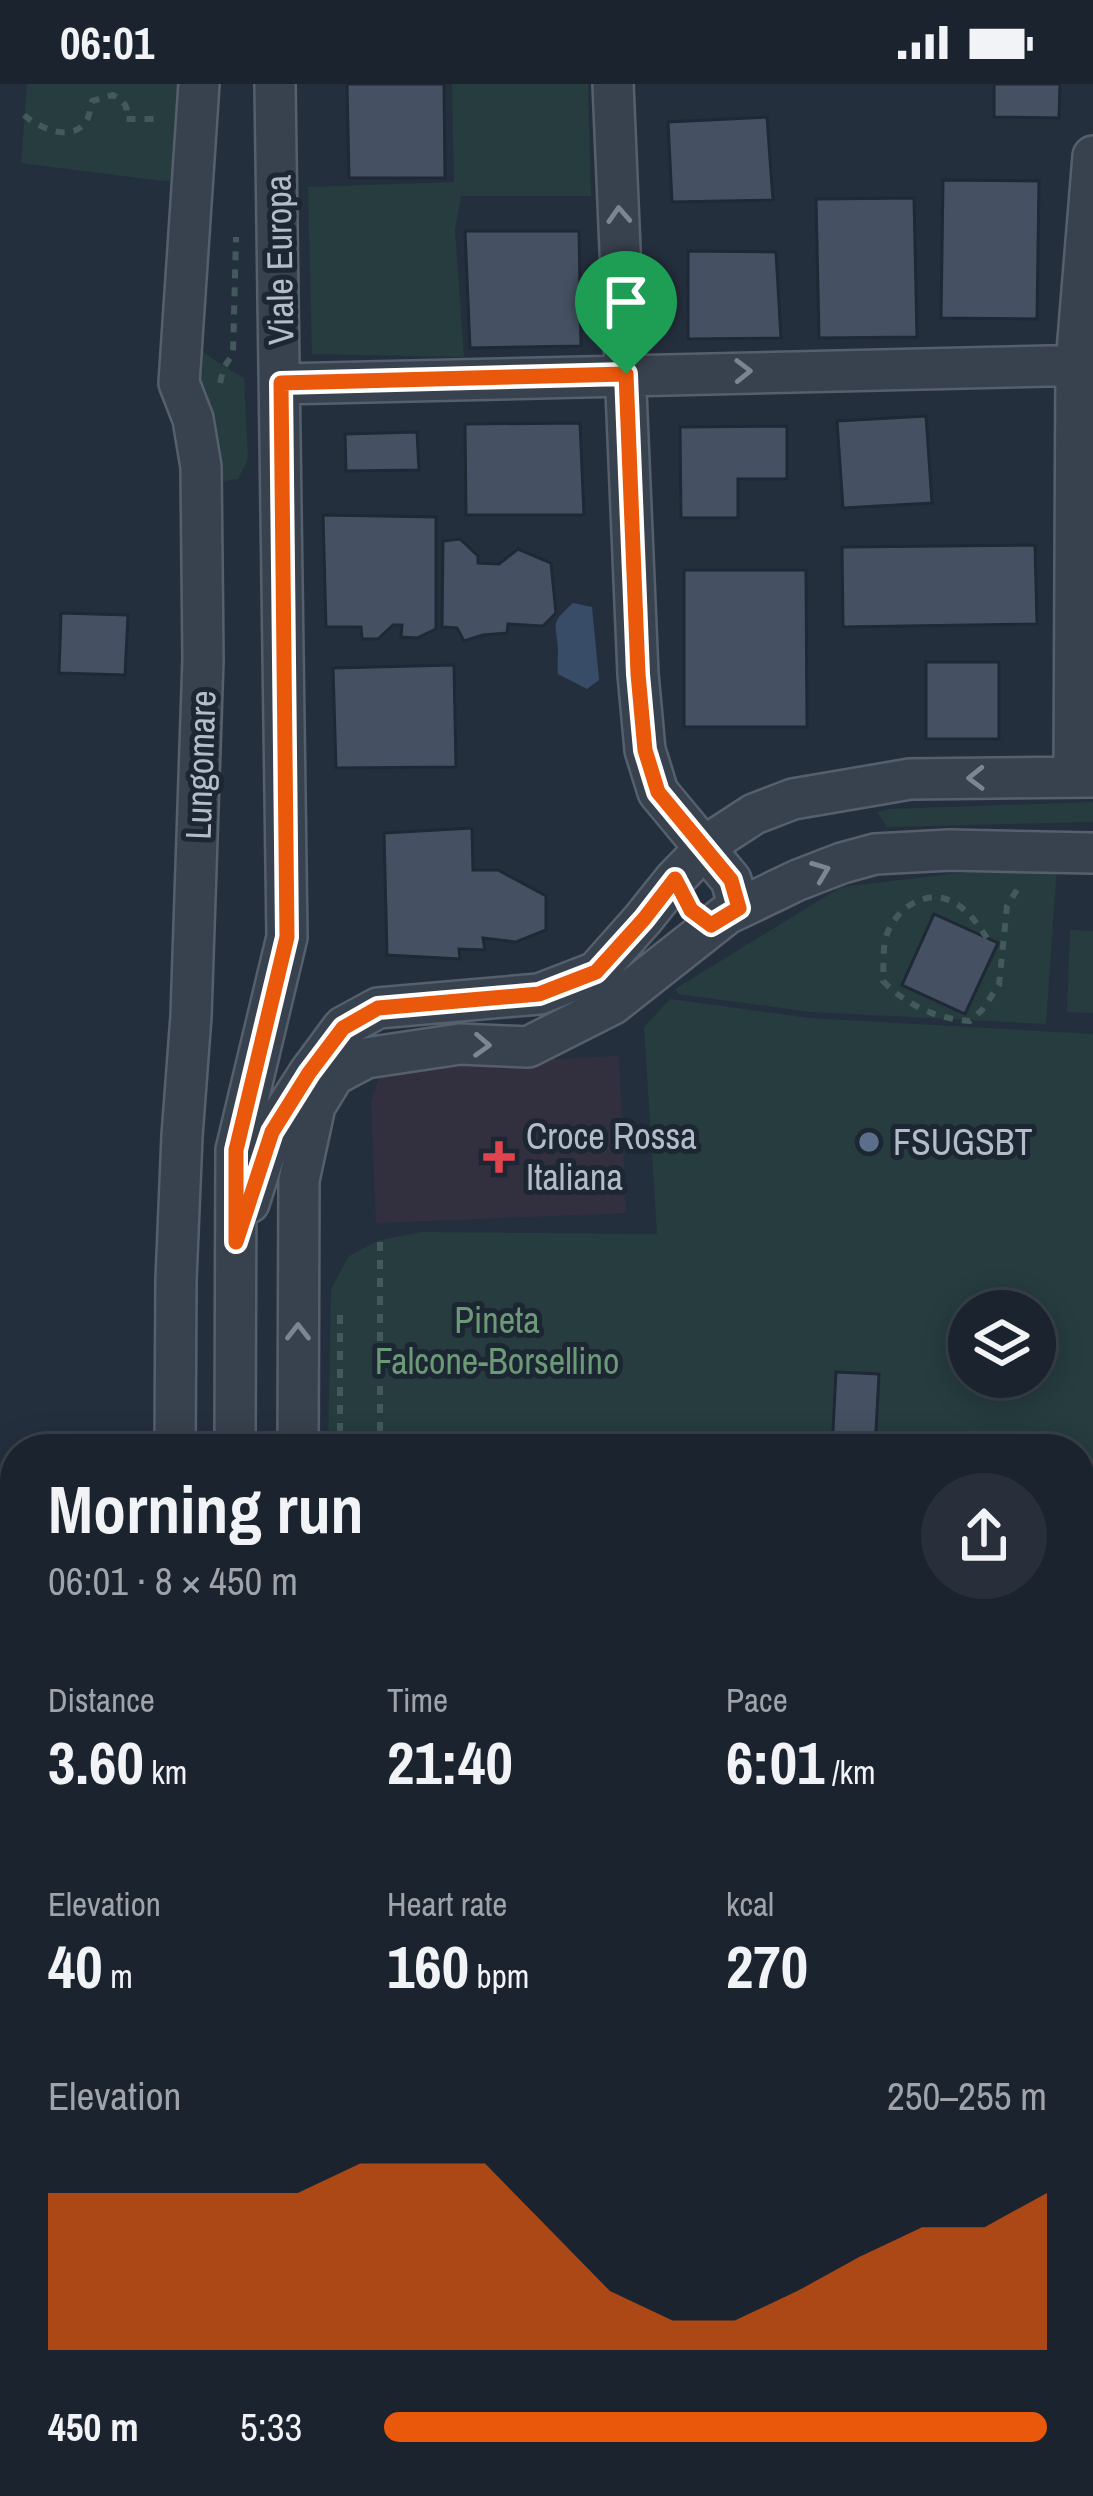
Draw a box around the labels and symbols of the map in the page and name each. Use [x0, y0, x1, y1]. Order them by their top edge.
street label: Viale Europa [254, 175, 304, 345]
one-way arrow [606, 205, 632, 224]
pin [575, 251, 677, 374]
one-way arrow [735, 359, 753, 385]
street label: Lungomare [173, 690, 227, 840]
one-way arrow [966, 765, 984, 791]
one-way arrow [810, 861, 831, 885]
one-way arrow [473, 1032, 492, 1058]
place label: Croce Rossa Italiana [526, 1112, 697, 1201]
place label: FSUGSBT [893, 1118, 1032, 1166]
marker: FSUGSBT [856, 1129, 882, 1155]
marker: Croce Rossa Italiana [483, 1141, 515, 1173]
park label: Pineta Falcone-Borsellino [375, 1296, 619, 1385]
one-way arrow [285, 1322, 311, 1340]

